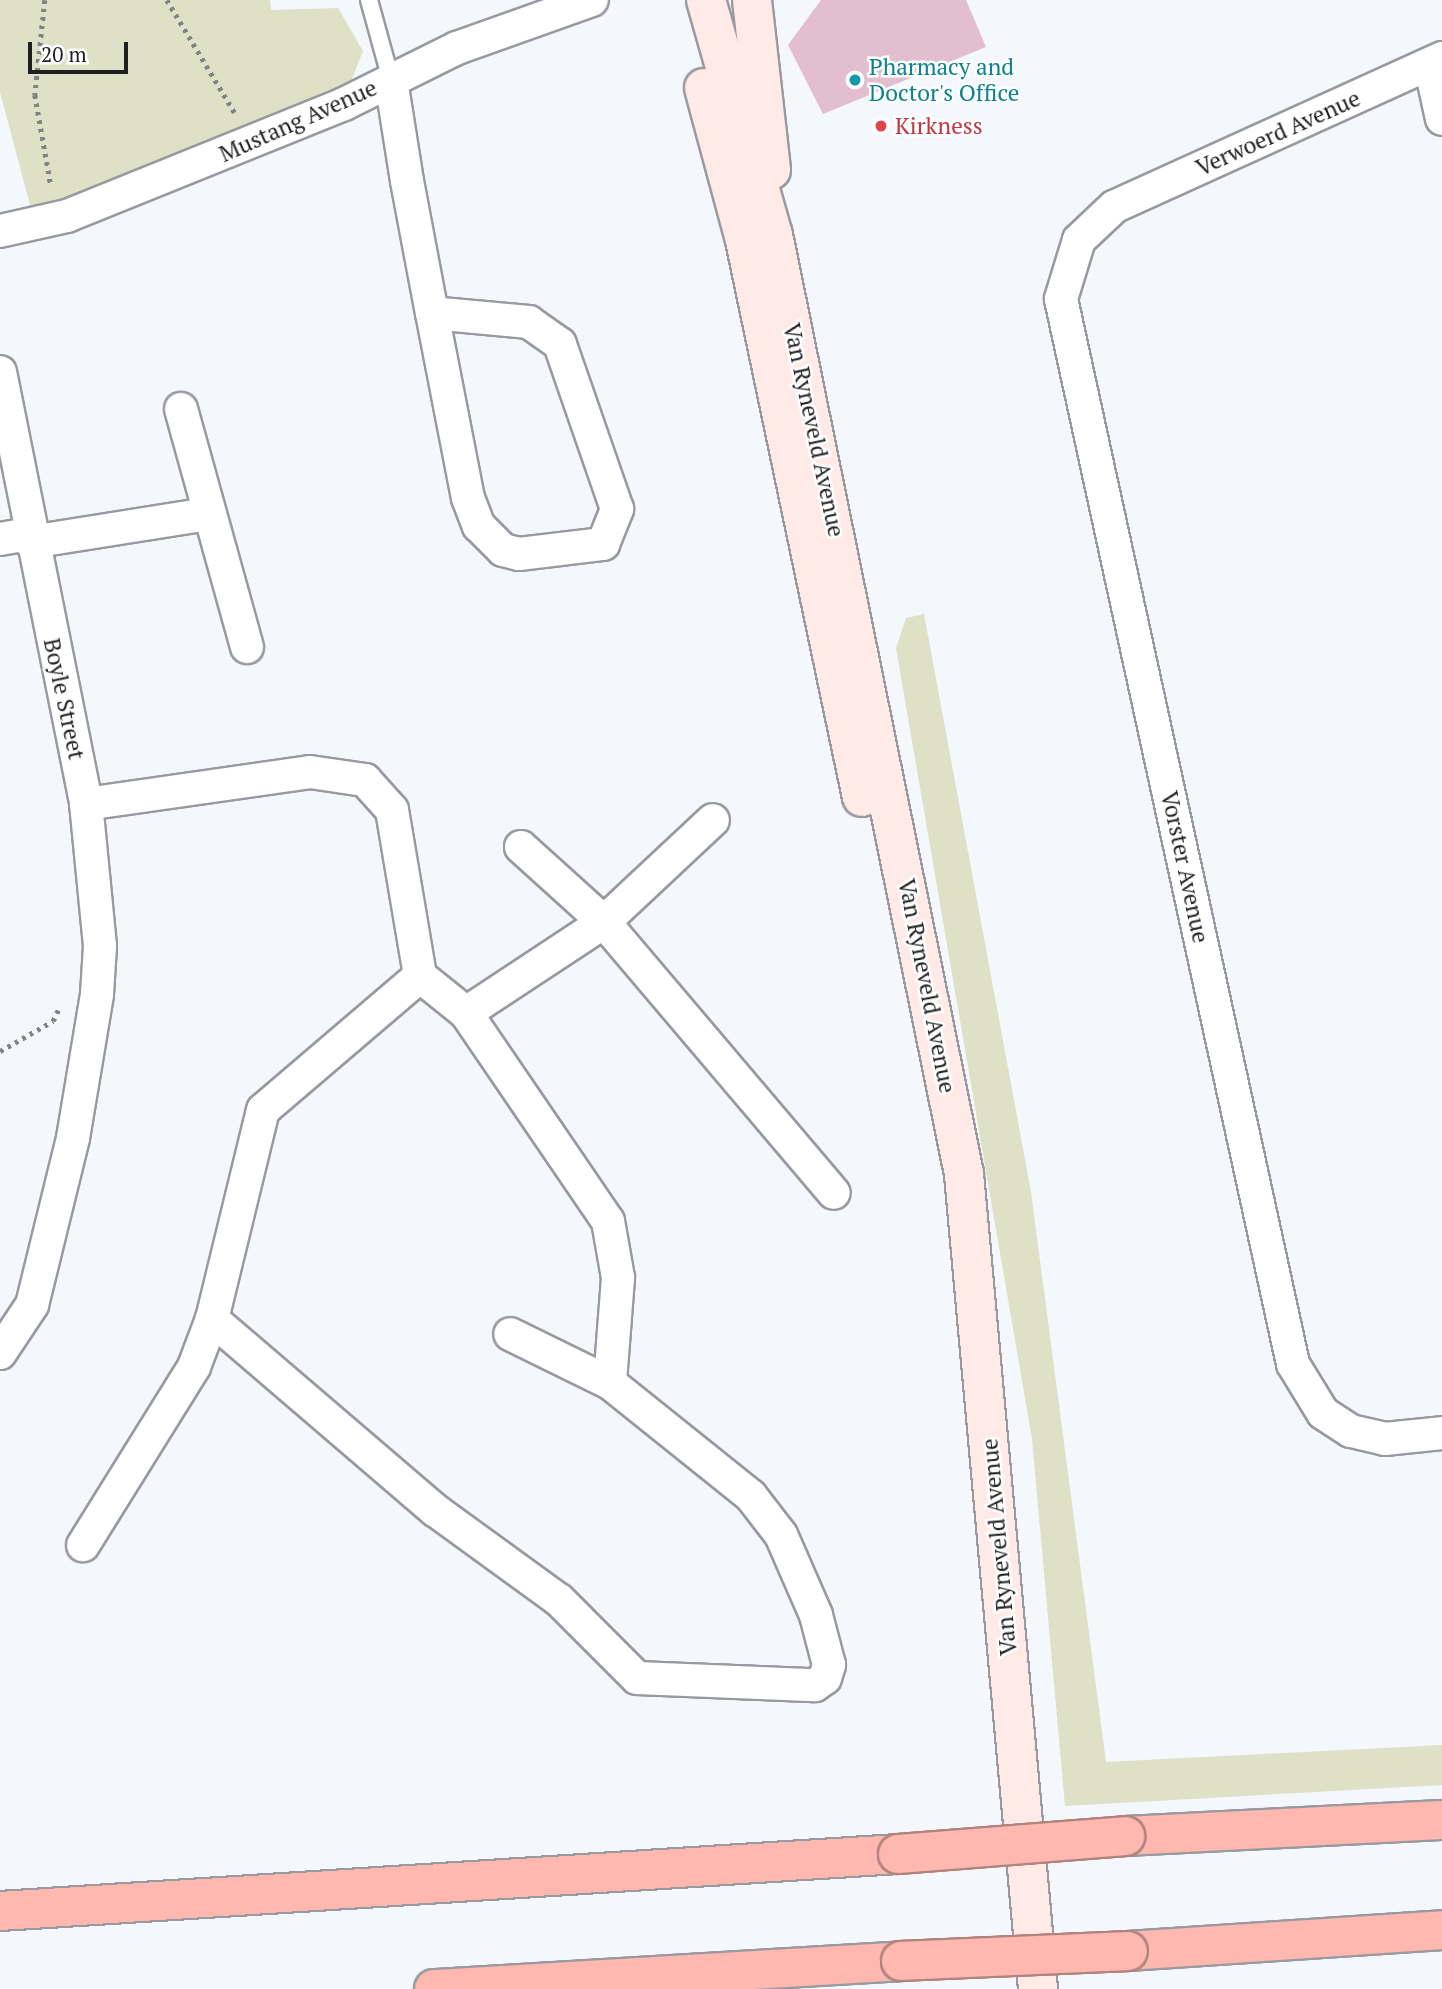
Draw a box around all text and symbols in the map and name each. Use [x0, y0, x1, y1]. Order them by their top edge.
scale bar [32, 28, 131, 72]
text: 20 m [41, 40, 87, 68]
place label: Pharmacy and Doctor's Office [869, 53, 1019, 107]
marker: Pharmacy and Doctor's Office [847, 72, 863, 88]
street label: Mustang Avenue [215, 74, 381, 168]
street label: Verwoerd Avenue [1191, 84, 1365, 182]
place label: Kirkness [895, 112, 983, 140]
marker: Kirkness [873, 118, 889, 134]
street label: Van Ryneveld Avenue [778, 320, 850, 540]
street label: Boyle Street [38, 636, 90, 762]
street label: Vorster Avenue [1155, 788, 1215, 946]
street label: Van Ryneveld Avenue [893, 876, 961, 1096]
street label: Van Ryneveld Avenue [976, 1437, 1022, 1657]

